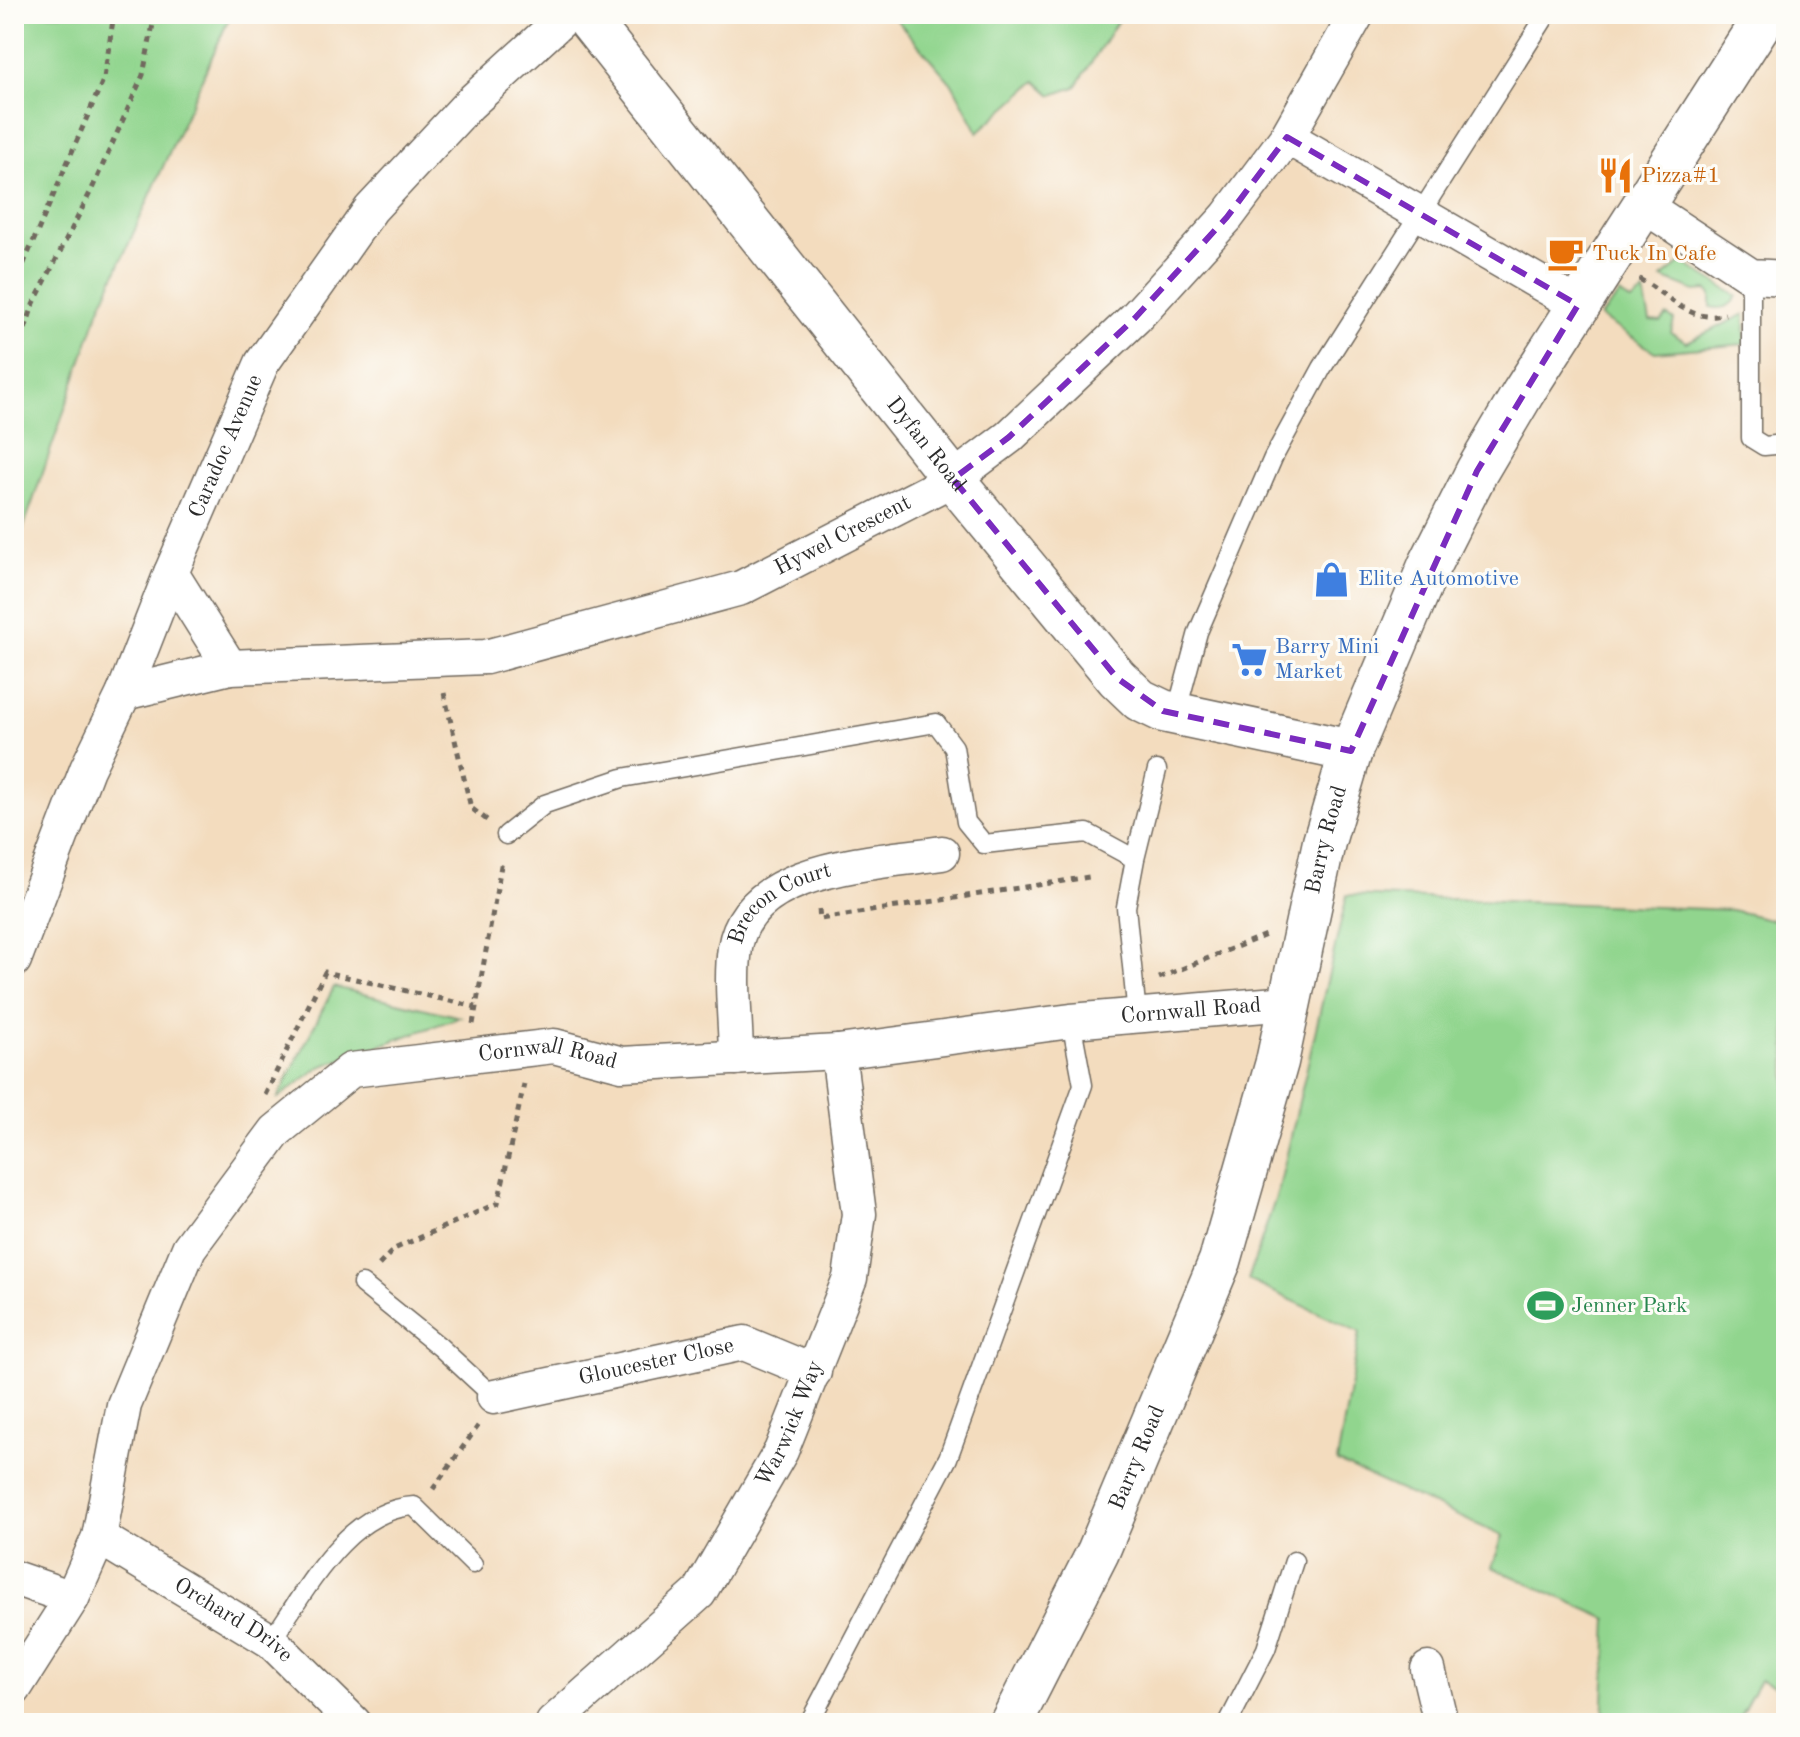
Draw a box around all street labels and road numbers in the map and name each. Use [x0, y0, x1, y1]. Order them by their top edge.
street label: Caradoc Avenue [185, 371, 267, 521]
street label: Dyfan Road [882, 393, 970, 496]
street label: Hywel Crescent [771, 492, 915, 580]
street label: Barry Road [1302, 783, 1351, 896]
street label: Brecon Court [725, 859, 833, 947]
street label: Cornwall Road [1120, 994, 1262, 1028]
street label: Cornwall Road [477, 1035, 619, 1073]
street label: Gloucester Close [577, 1335, 736, 1389]
street label: Warwick Way [752, 1357, 827, 1491]
street label: Barry Road [1106, 1402, 1169, 1513]
street label: Orchard Drive [170, 1574, 297, 1667]

